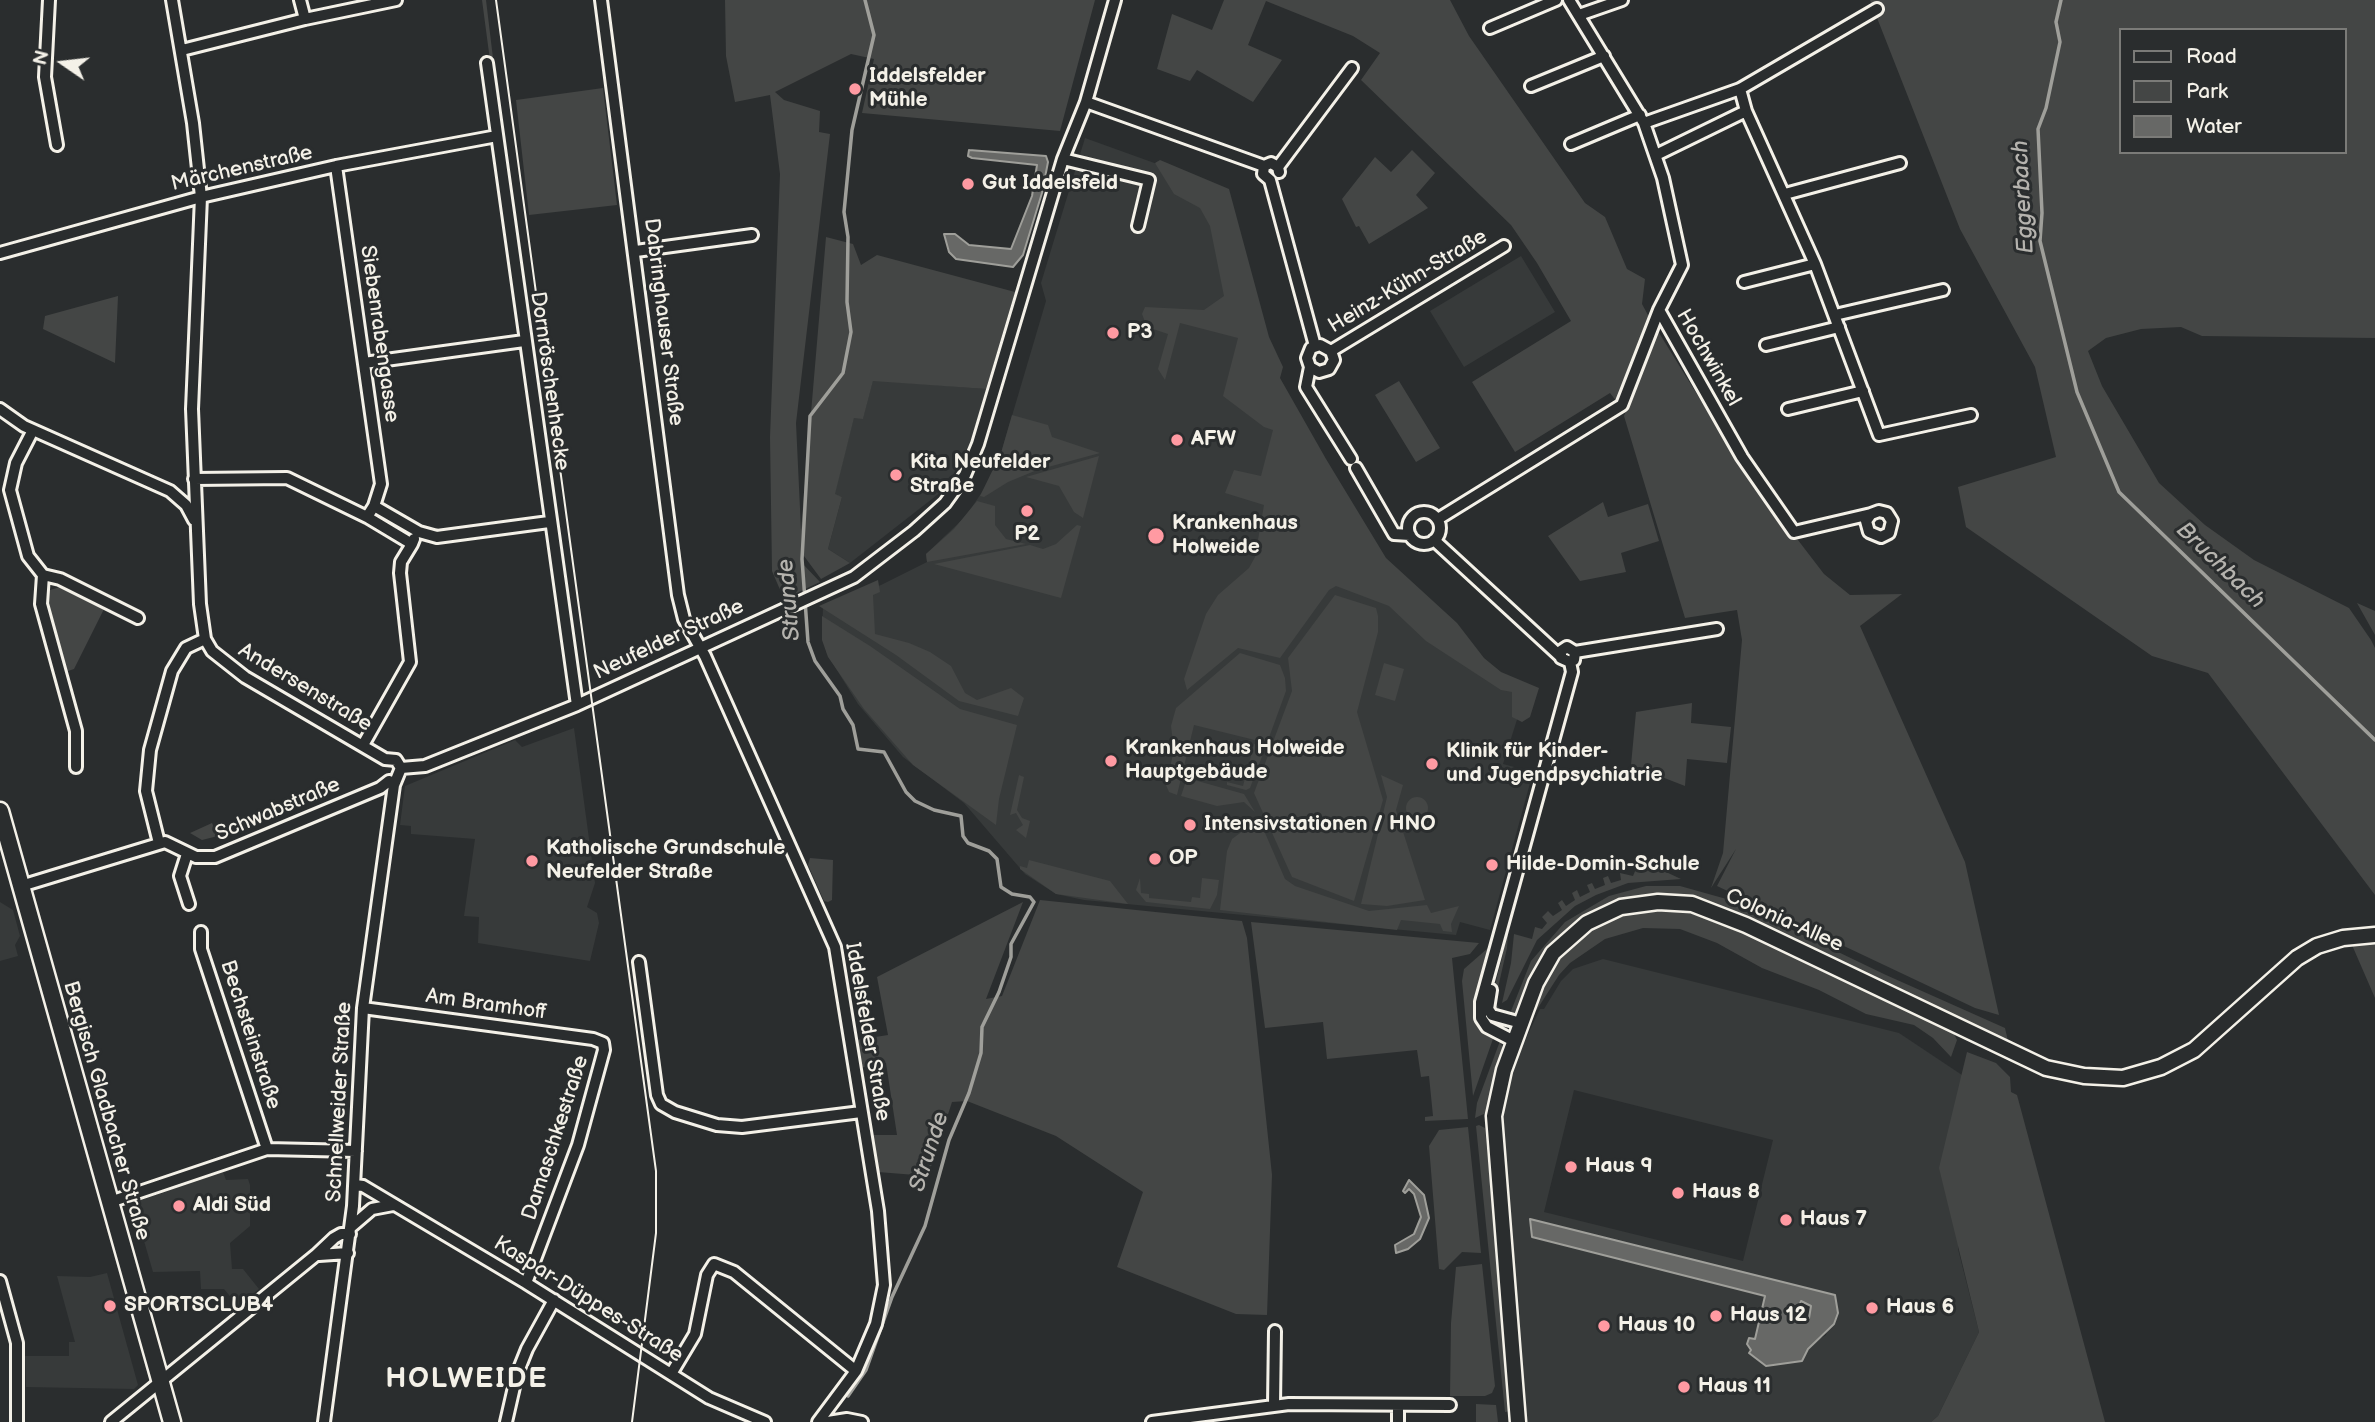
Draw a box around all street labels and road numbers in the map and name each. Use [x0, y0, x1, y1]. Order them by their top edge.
street label: Märchenstraße [169, 140, 315, 198]
street label: Dabringhauser Straße [638, 217, 688, 427]
street label: Heinz-Kühn-Straße [1324, 225, 1492, 339]
street label: Siebenrabengasse [354, 244, 404, 424]
street label: Dornröschenhecke [524, 290, 574, 472]
street label: Hochwinkel [1670, 305, 1746, 411]
street label: Neufelder Straße [590, 594, 748, 686]
street label: Andersenstraße [234, 638, 376, 738]
street label: Schwabstraße [212, 772, 344, 848]
street label: Colonia-Allee [1721, 884, 1847, 958]
street label: Iddelsfelder Straße [839, 941, 895, 1123]
street label: Bechsteinstraße [214, 957, 286, 1113]
street label: Bergisch Gladbacher Straße [57, 978, 155, 1244]
street label: Am Bramhoff [424, 984, 548, 1026]
street label: Schnellweider Straße [322, 1001, 358, 1203]
street label: Damaschkestraße [517, 1052, 595, 1224]
street label: Kaspar-Düppes-Straße [489, 1231, 687, 1369]

